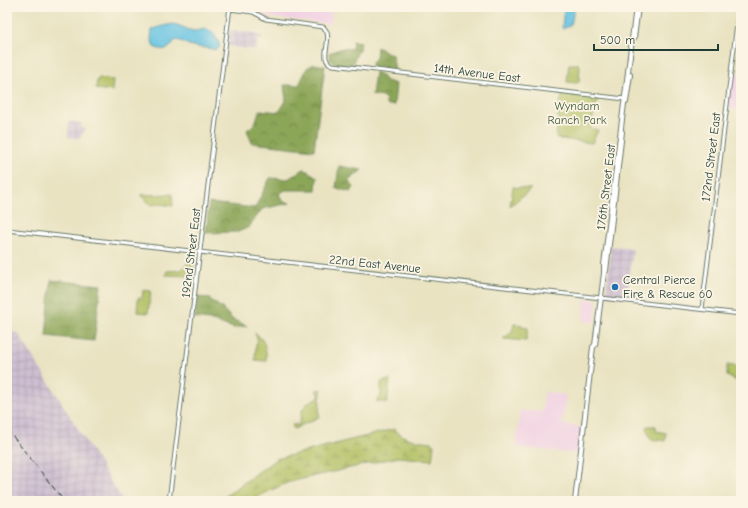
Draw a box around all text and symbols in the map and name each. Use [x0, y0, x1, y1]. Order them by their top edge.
scale bar [594, 26, 718, 52]
text: 500 m [600, 33, 635, 47]
street label: 14th Avenue East [433, 61, 521, 85]
park label: Wyndam Ranch Park [547, 99, 607, 127]
street label: 172nd Street East [699, 111, 723, 202]
street label: 176th Street East [594, 143, 618, 231]
street label: 192nd Street East [179, 207, 204, 299]
street label: 22nd East Avenue [329, 252, 421, 276]
place label: Central Pierce Fire & Rescue 60 [623, 273, 713, 301]
marker: Central Pierce Fire & Rescue 60 [610, 282, 620, 292]

